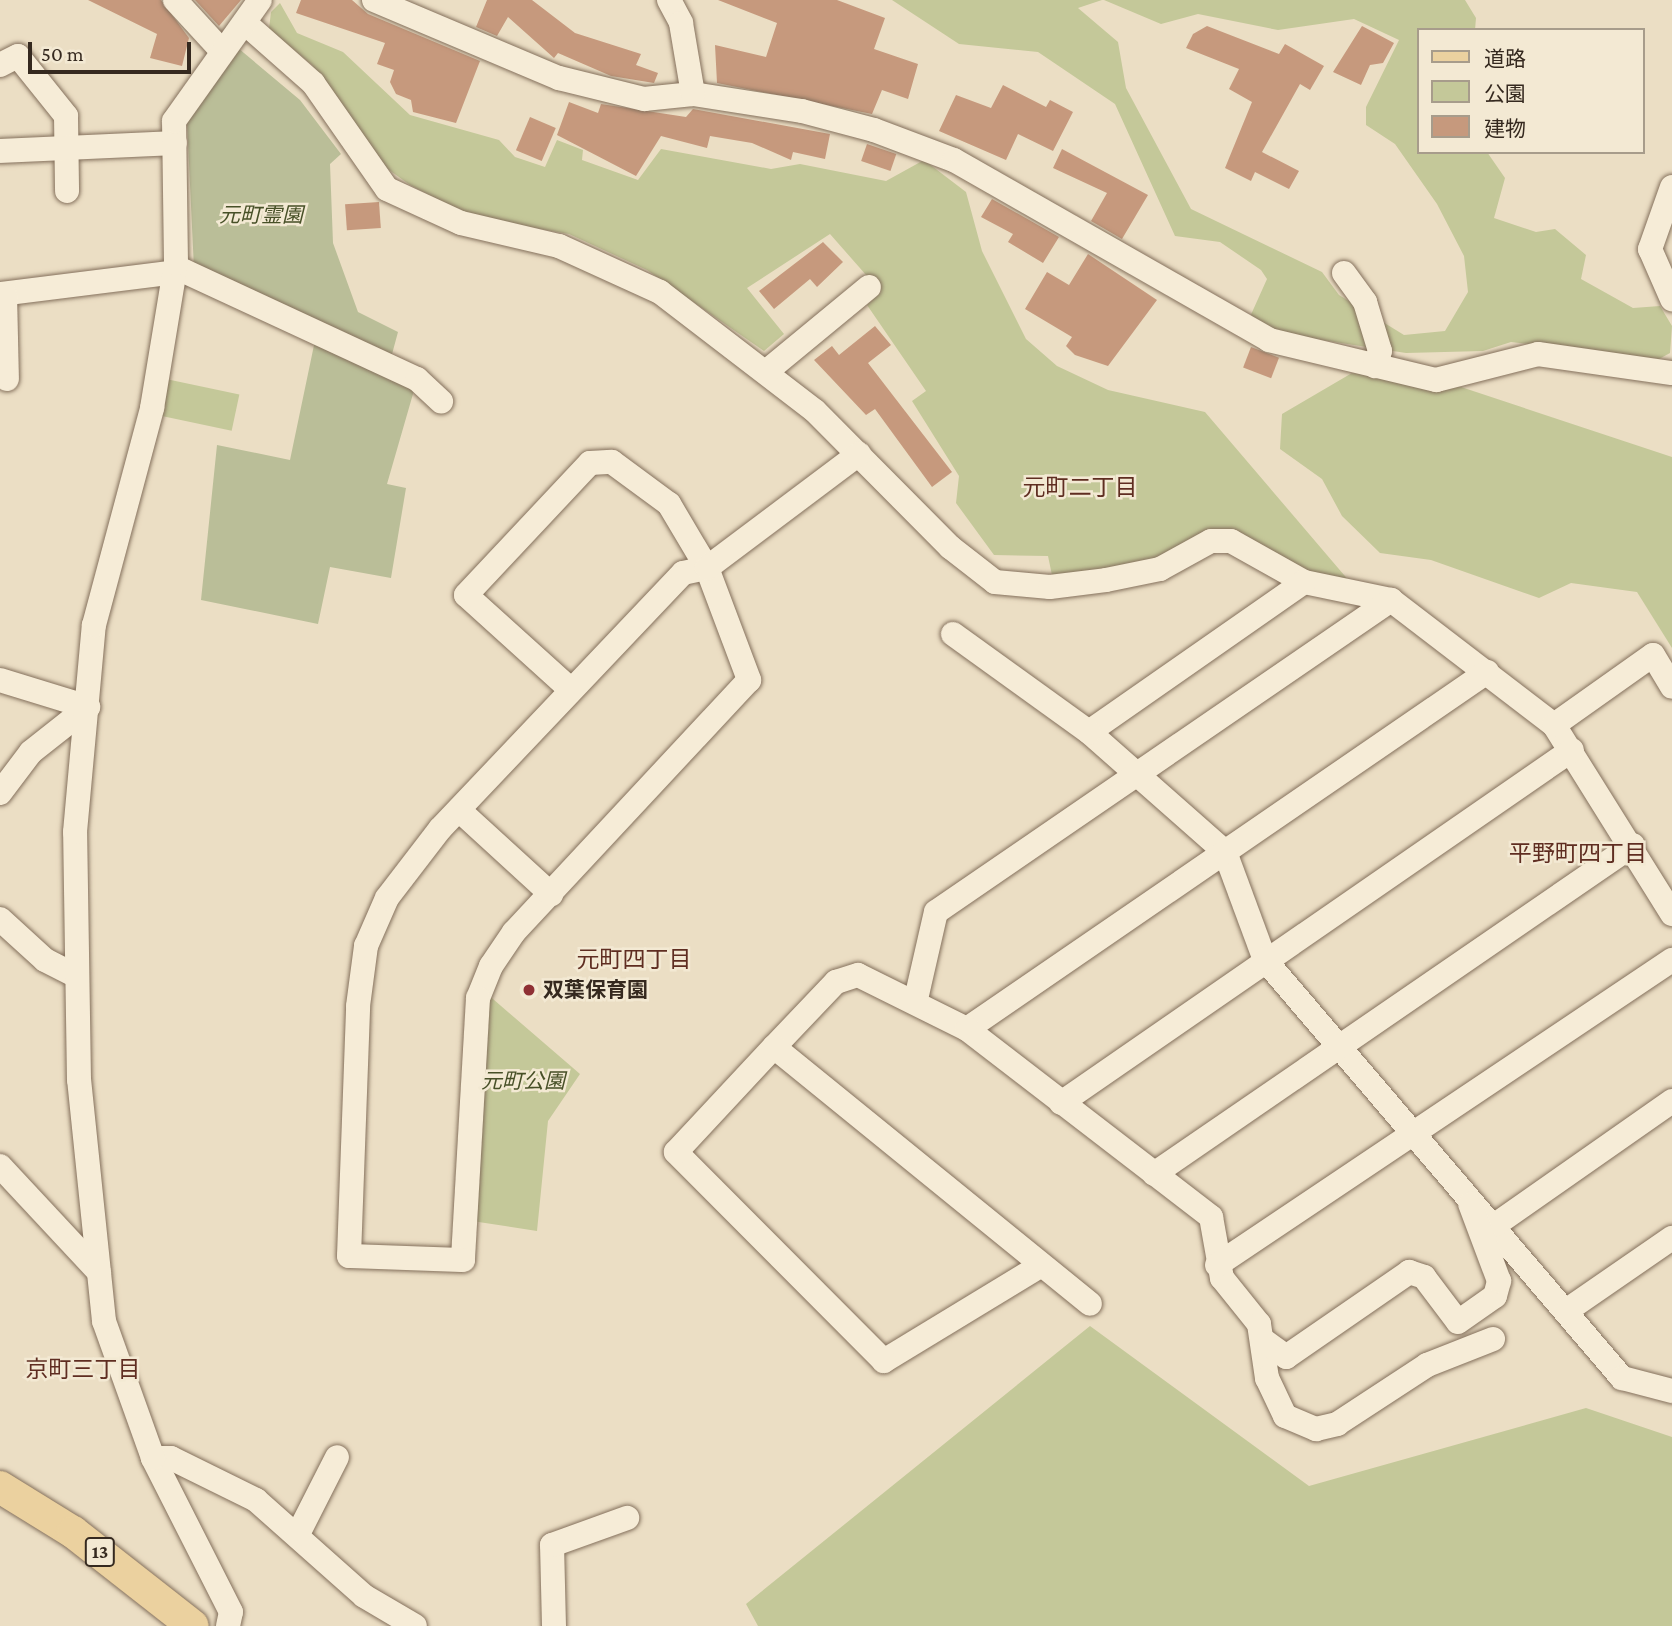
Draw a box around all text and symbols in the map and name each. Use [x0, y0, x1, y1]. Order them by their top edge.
scale bar [32, 28, 194, 72]
legend [1416, 28, 1644, 154]
text: 50 m [41, 42, 84, 66]
text: 道路 [1484, 47, 1526, 71]
text: 公園 [1484, 82, 1526, 106]
text: 建物 [1484, 117, 1526, 141]
park label: 元町霊園 [219, 202, 303, 228]
district label: 元町二丁目 [1023, 473, 1137, 501]
district label: 平野町四丁目 [1509, 839, 1647, 867]
district label: 元町四丁目 [577, 945, 691, 973]
place label: 双葉保育園 [543, 977, 648, 1003]
marker: 双葉保育園 [521, 982, 537, 998]
park label: 元町公園 [481, 1068, 565, 1094]
district label: 京町三丁目 [26, 1355, 140, 1383]
road number: 13 [84, 1536, 116, 1568]

